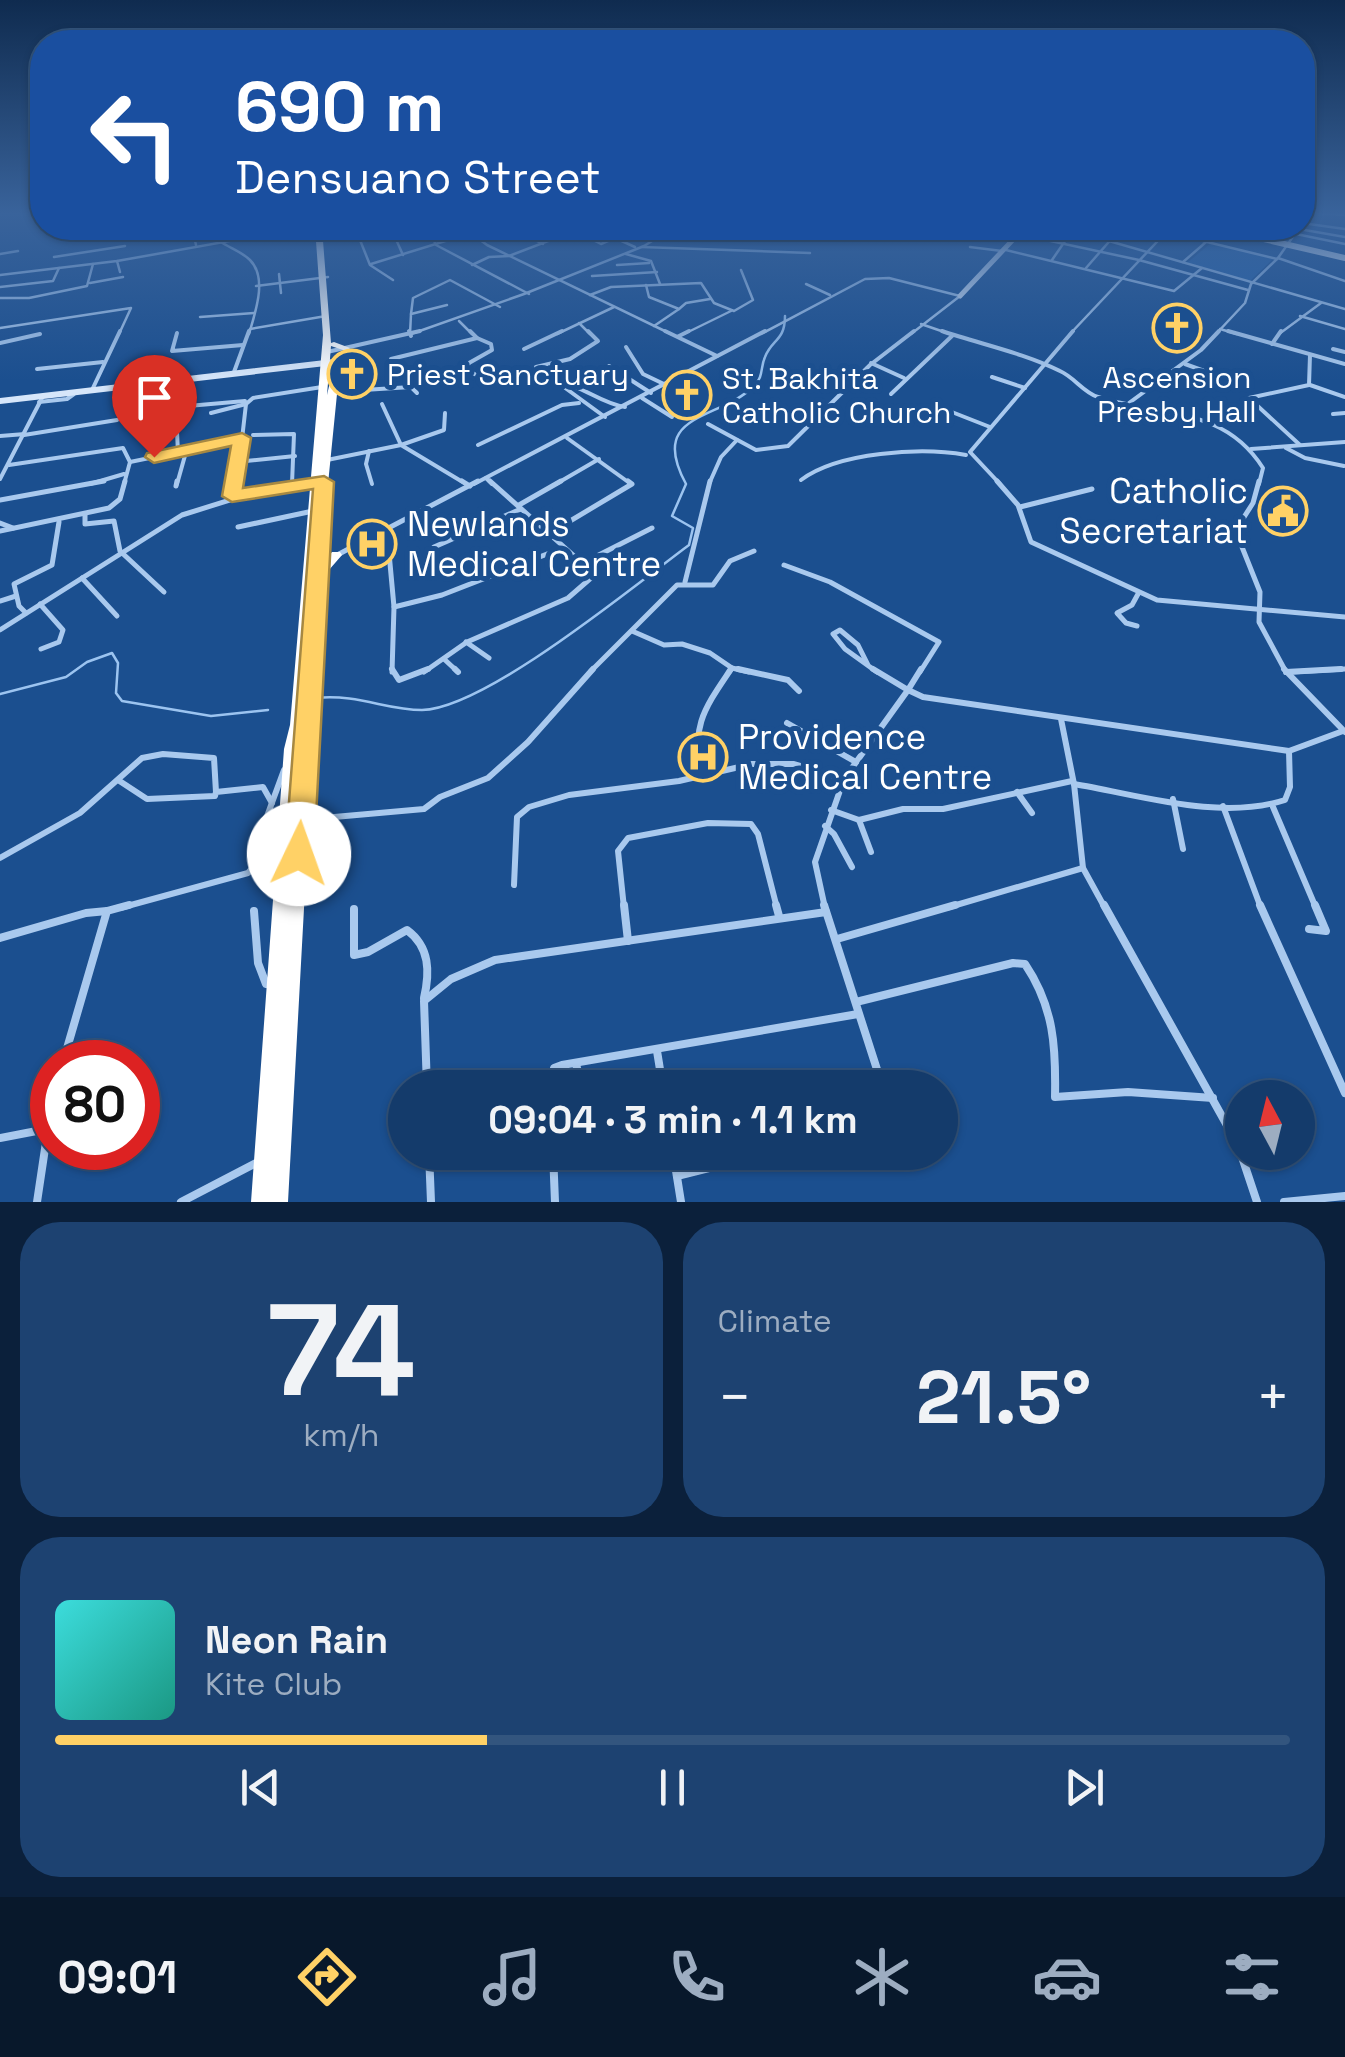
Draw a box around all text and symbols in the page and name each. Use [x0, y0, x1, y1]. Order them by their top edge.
text: 690 m [235, 62, 444, 151]
icon: left [70, 70, 200, 200]
text: Densuano Street [235, 149, 601, 206]
church icon: Ascension Presby Hall [1151, 302, 1203, 354]
church icon: Priest Sanctuary [326, 348, 378, 400]
pin [112, 355, 197, 458]
place label: Priest Sanctuary [387, 355, 629, 394]
place label: Ascension Presby Hall [1097, 358, 1257, 431]
place label: St. Bakhita Catholic Church [722, 359, 952, 432]
church icon: St. Bakhita Catholic Church [661, 369, 713, 421]
icon: arrive [127, 370, 182, 425]
place label: Catholic Secretariat [1059, 469, 1248, 553]
public building icon: Catholic Secretariat [1257, 485, 1309, 537]
place label: Newlands Medical Centre [407, 502, 661, 586]
hospital icon: Newlands Medical Centre [346, 518, 398, 570]
place label: Providence Medical Centre [738, 715, 992, 799]
hospital icon: Providence Medical Centre [677, 731, 729, 783]
position arrow [247, 802, 351, 906]
speed limit sign: 80 [30, 1040, 160, 1170]
north arrow [1225, 1080, 1315, 1170]
map controls [1225, 1080, 1315, 1170]
text: 09:04 · 3 min · 1.1 km [488, 1096, 858, 1144]
text: 74 [267, 1267, 416, 1433]
text: Climate [718, 1301, 832, 1341]
text: 21.5° [916, 1349, 1091, 1445]
text: − [718, 1362, 752, 1432]
text: + [1256, 1362, 1290, 1432]
text: km/h [303, 1415, 379, 1455]
text: Neon Rain [205, 1616, 388, 1664]
text: Kite Club [205, 1664, 342, 1704]
icon: previous [233, 1760, 288, 1815]
icon: pause [645, 1760, 700, 1815]
icon: next [1057, 1760, 1112, 1815]
icon: directions [292, 1942, 362, 2012]
icon: music [477, 1942, 547, 2012]
icon: phone [662, 1942, 732, 2012]
icon: climate [847, 1942, 917, 2012]
icon: car [1032, 1942, 1102, 2012]
icon: filters [1217, 1942, 1287, 2012]
text: 09:01 [58, 1949, 177, 2006]

